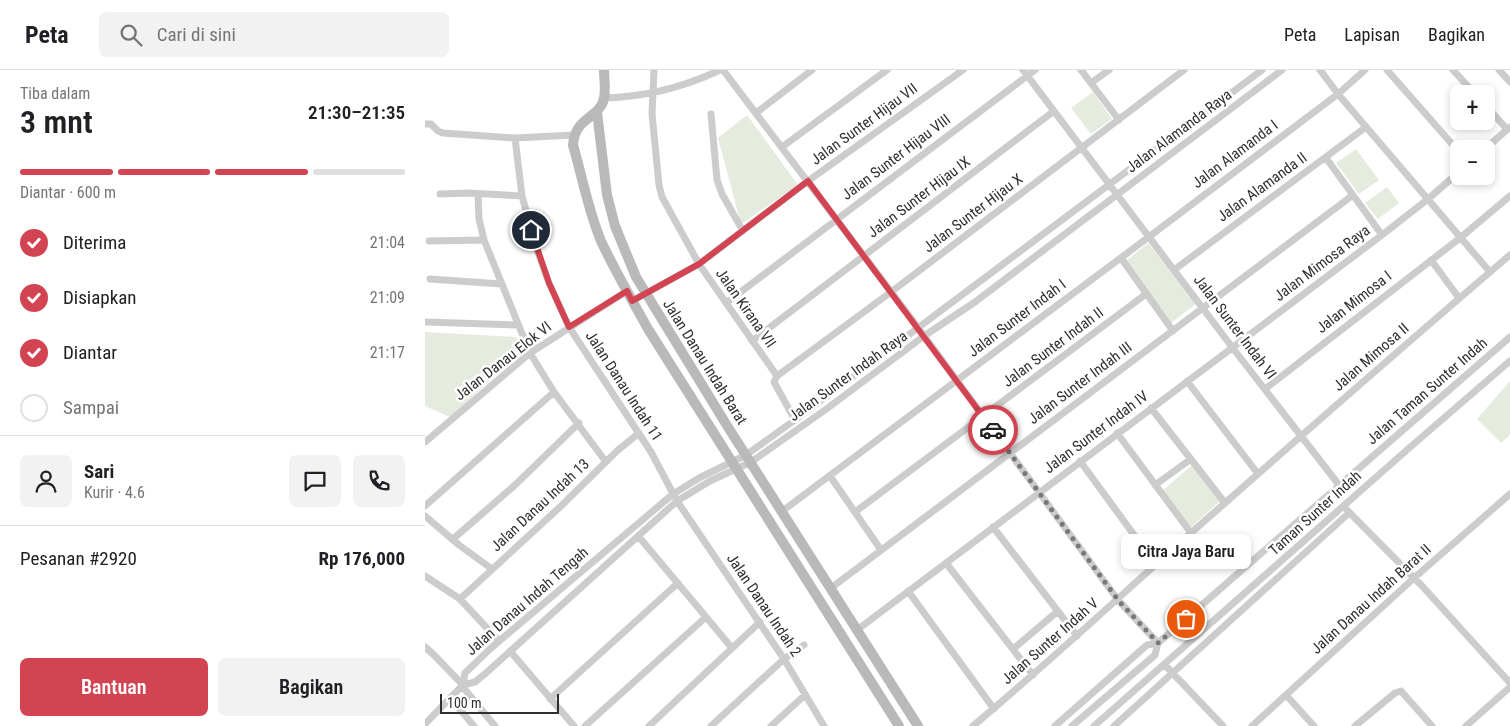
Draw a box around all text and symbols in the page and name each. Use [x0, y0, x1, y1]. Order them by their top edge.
search box [99, 12, 449, 57]
text: Peta [25, 21, 69, 49]
icon: search [117, 21, 145, 49]
text: Cari di sini [157, 23, 236, 46]
text: Peta [1284, 24, 1316, 45]
text: Lapisan [1344, 24, 1400, 45]
text: Bagikan [1428, 24, 1485, 45]
street label: Jalan Sunter Hijau VII [807, 79, 921, 169]
text: Tiba dalam [20, 84, 90, 103]
map controls [1450, 85, 1495, 185]
button: + [1450, 85, 1495, 130]
street label: Jalan Alamanda Raya [1123, 86, 1235, 176]
text: 21:30–21:35 [308, 101, 405, 124]
text: 3 mnt [20, 103, 93, 141]
street label: Jalan Sunter Hijau VIII [838, 110, 954, 204]
street label: Jalan Alamanda I [1189, 116, 1281, 192]
button: − [1450, 140, 1495, 185]
street label: Jalan Alamanda II [1214, 148, 1310, 226]
street label: Jalan Sunter Hijau IX [864, 153, 974, 241]
street label: Jalan Sunter Hijau X [920, 170, 1026, 256]
text: Diantar · 600 m [20, 183, 116, 202]
pin [510, 209, 552, 251]
icon: home [517, 216, 545, 244]
street label: Jalan Mimosa Raya [1271, 221, 1373, 305]
icon: check [20, 229, 48, 257]
text: Diterima [63, 231, 126, 254]
text: 21:04 [370, 233, 405, 252]
street label: Jalan Kirana VII [712, 265, 780, 351]
street label: Jalan Mimosa I [1313, 267, 1395, 337]
street label: Jalan Sunter Indah VI [1190, 271, 1280, 383]
street label: Jalan Sunter Indah I [965, 275, 1069, 361]
icon: check [20, 284, 48, 312]
text: Disiapkan [63, 286, 137, 309]
text: 21:09 [370, 288, 405, 307]
street label: Jalan Danau Indah Barat [659, 296, 751, 428]
street label: Jalan Sunter Indah II [999, 303, 1107, 391]
street label: Jalan Danau Elok VI [451, 318, 555, 404]
street label: Jalan Mimosa II [1329, 319, 1413, 395]
street label: Jalan Sunter Indah Raya [785, 327, 911, 425]
street label: Jalan Danau Indah 11 [582, 328, 666, 444]
street label: Jalan Taman Sunter Indah [1363, 334, 1491, 448]
street label: Jalan Sunter Indah III [1025, 338, 1135, 428]
icon: check [20, 339, 48, 367]
text: Diantar [63, 341, 117, 364]
text: 21:17 [370, 343, 405, 362]
street label: Jalan Sunter Indah IV [1040, 387, 1152, 477]
text: Sampai [63, 396, 119, 419]
courier [968, 405, 1018, 455]
icon: car [979, 416, 1007, 444]
button: person [20, 455, 72, 507]
button: chat [289, 455, 341, 507]
button: phone [353, 455, 405, 507]
street label: Jalan Danau Indah 13 [487, 455, 593, 555]
text: Sari [84, 460, 114, 483]
street label: Taman Sunter Indah [1265, 467, 1365, 559]
text: Kurir · 4.6 [84, 483, 145, 502]
callout: Citra Jaya Baru [1121, 534, 1251, 569]
street label: Jalan Danau Indah Barat II [1307, 540, 1435, 658]
text: Citra Jaya Baru [1137, 542, 1235, 561]
street label: Jalan Danau Indah Tengah [462, 543, 592, 659]
text: Pesanan #2920 [20, 547, 137, 570]
text: Rp 176,000 [318, 547, 405, 570]
street label: Jalan Danau Indah 2 [723, 550, 805, 660]
street label: Jalan Sunter Indah V [998, 594, 1102, 688]
pin [1165, 598, 1207, 640]
icon: bag [1172, 605, 1200, 633]
button: Bantuan [20, 658, 208, 716]
button: Bagikan [218, 658, 405, 716]
scale bar [440, 691, 559, 714]
text: 100 m [447, 695, 482, 711]

